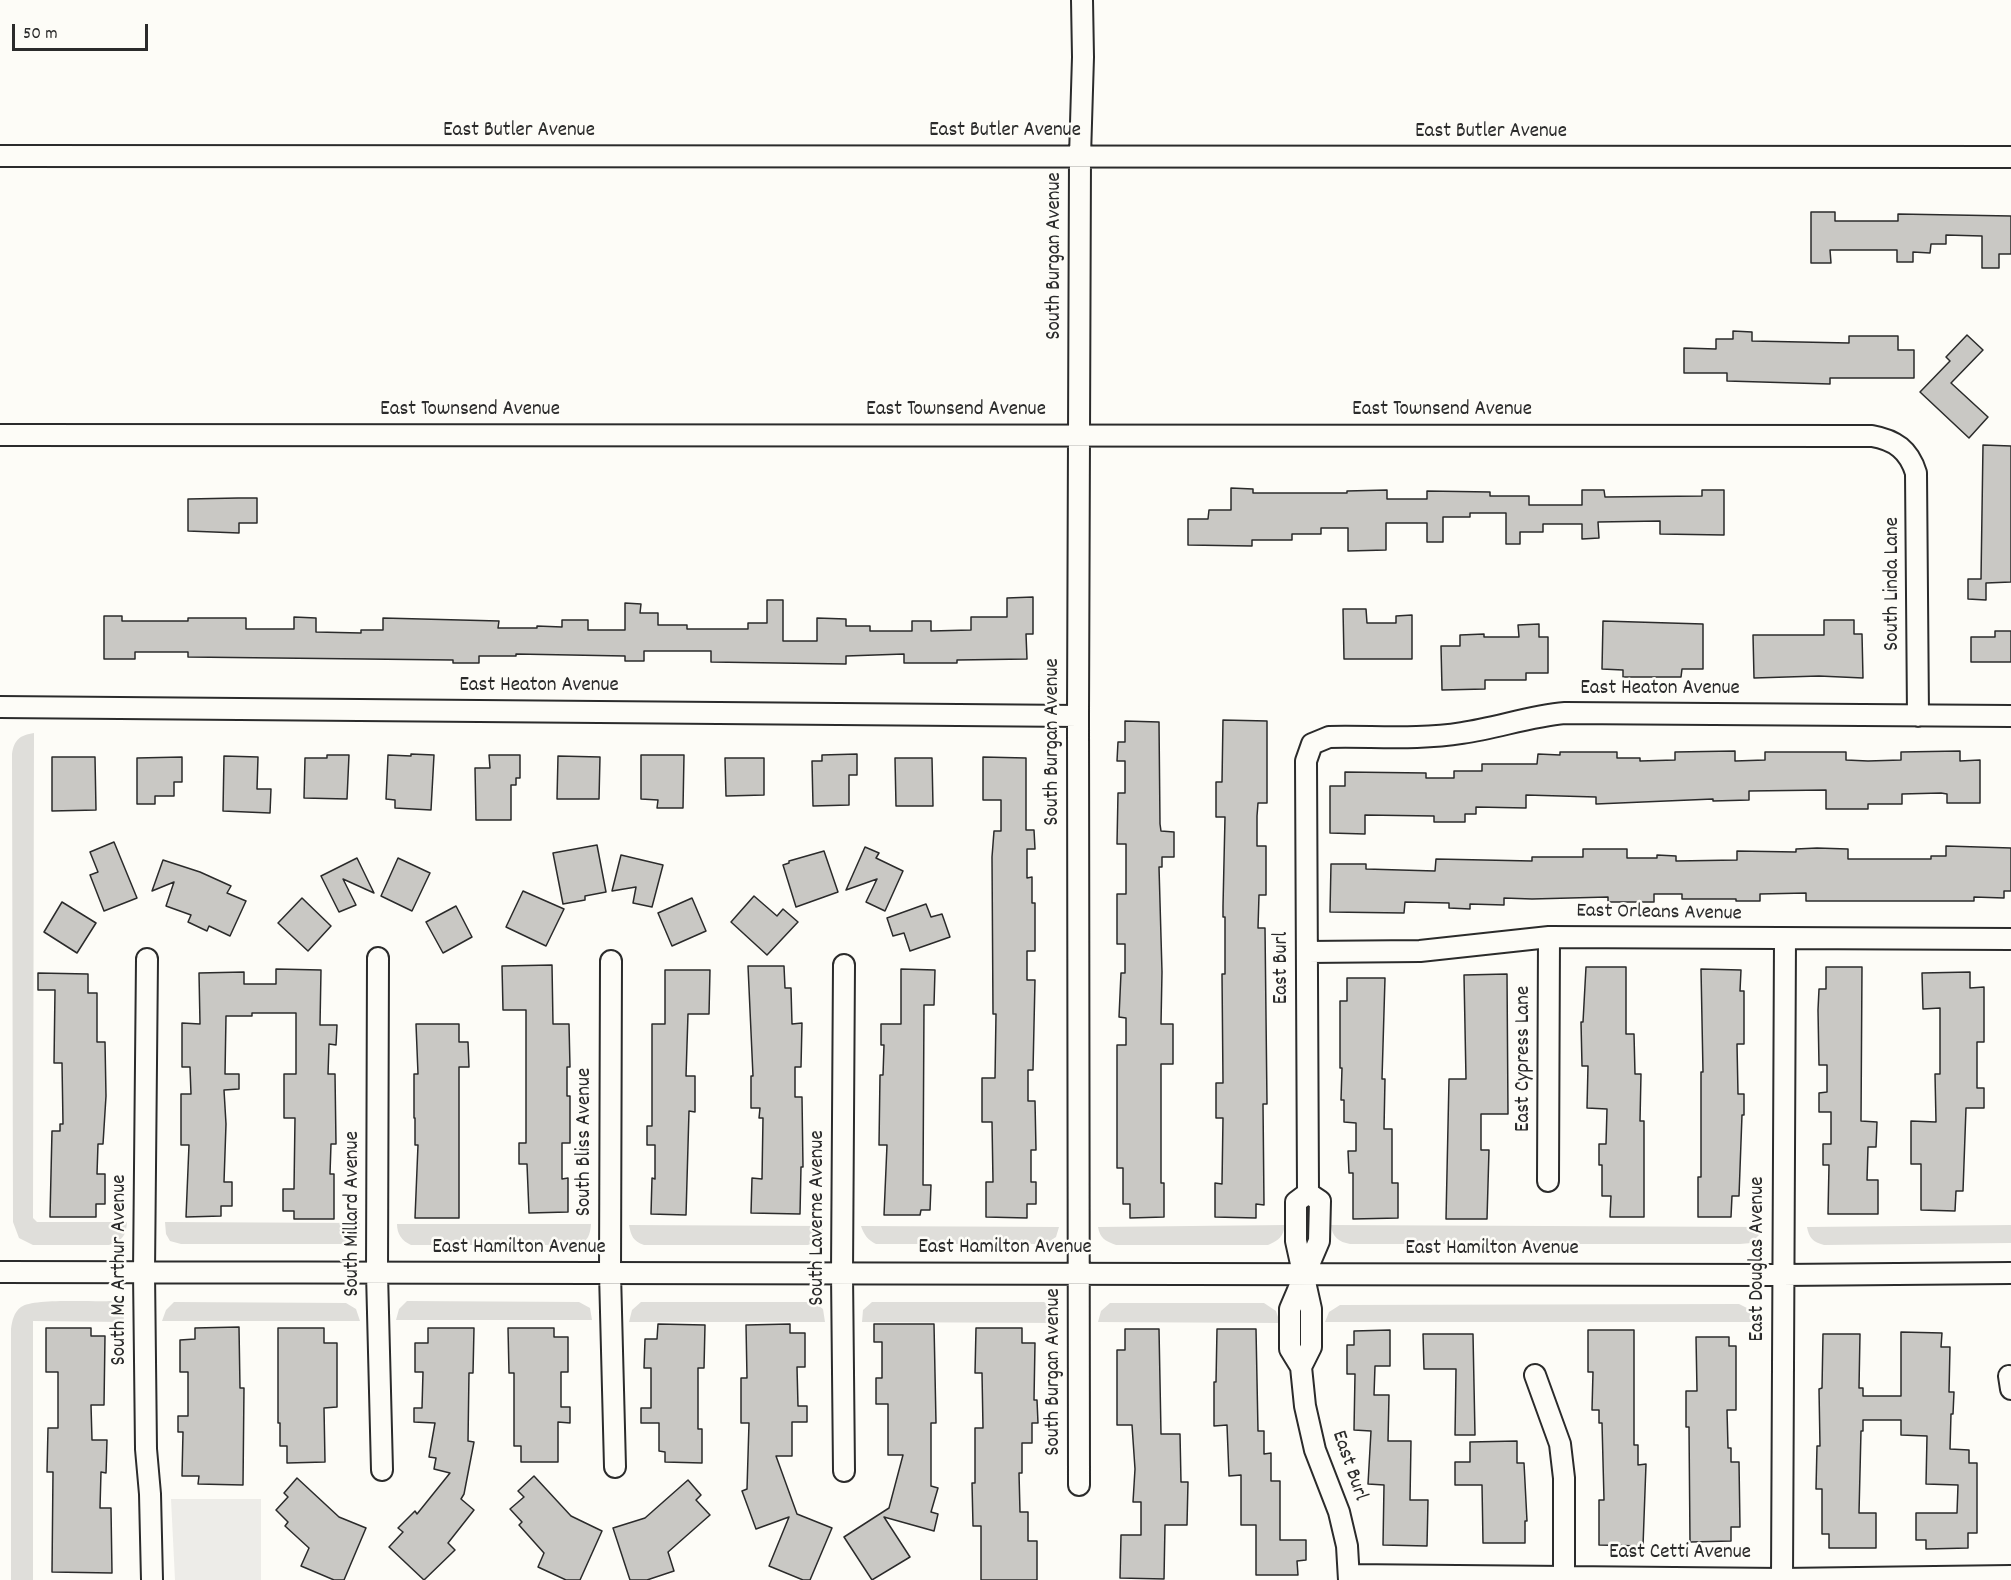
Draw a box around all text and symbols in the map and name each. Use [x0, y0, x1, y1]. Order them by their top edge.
scale bar [15, 12, 152, 50]
text: 50 m [23, 22, 58, 47]
street label: East Butler Avenue [443, 119, 595, 145]
street label: East Butler Avenue [929, 119, 1081, 145]
street label: East Butler Avenue [1415, 120, 1567, 146]
street label: South Burgan Avenue [1043, 172, 1069, 340]
street label: East Townsend Avenue [380, 398, 560, 424]
street label: East Townsend Avenue [866, 398, 1046, 424]
street label: East Townsend Avenue [1352, 398, 1532, 424]
street label: South Linda Lane [1881, 517, 1907, 651]
street label: South Burgan Avenue [1041, 658, 1067, 826]
street label: East Heaton Avenue [459, 674, 619, 700]
street label: East Heaton Avenue [1580, 677, 1740, 703]
street label: East Orleans Avenue [1576, 900, 1742, 928]
street label: East Burl [1270, 932, 1296, 1004]
street label: East Cypress Lane [1512, 986, 1538, 1132]
street label: South Bliss Avenue [573, 1068, 599, 1216]
street label: South Laverne Avenue [806, 1130, 832, 1306]
street label: South Millard Avenue [341, 1131, 367, 1297]
street label: South Mc Arthur Avenue [108, 1174, 134, 1366]
street label: East Douglas Avenue [1746, 1176, 1772, 1342]
street label: East Hamilton Avenue [432, 1236, 606, 1262]
street label: East Hamilton Avenue [918, 1236, 1092, 1262]
street label: East Hamilton Avenue [1405, 1237, 1579, 1263]
street label: South Burgan Avenue [1042, 1288, 1068, 1456]
street label: East Burl [1324, 1428, 1372, 1504]
street label: East Cetti Avenue [1609, 1541, 1751, 1567]

